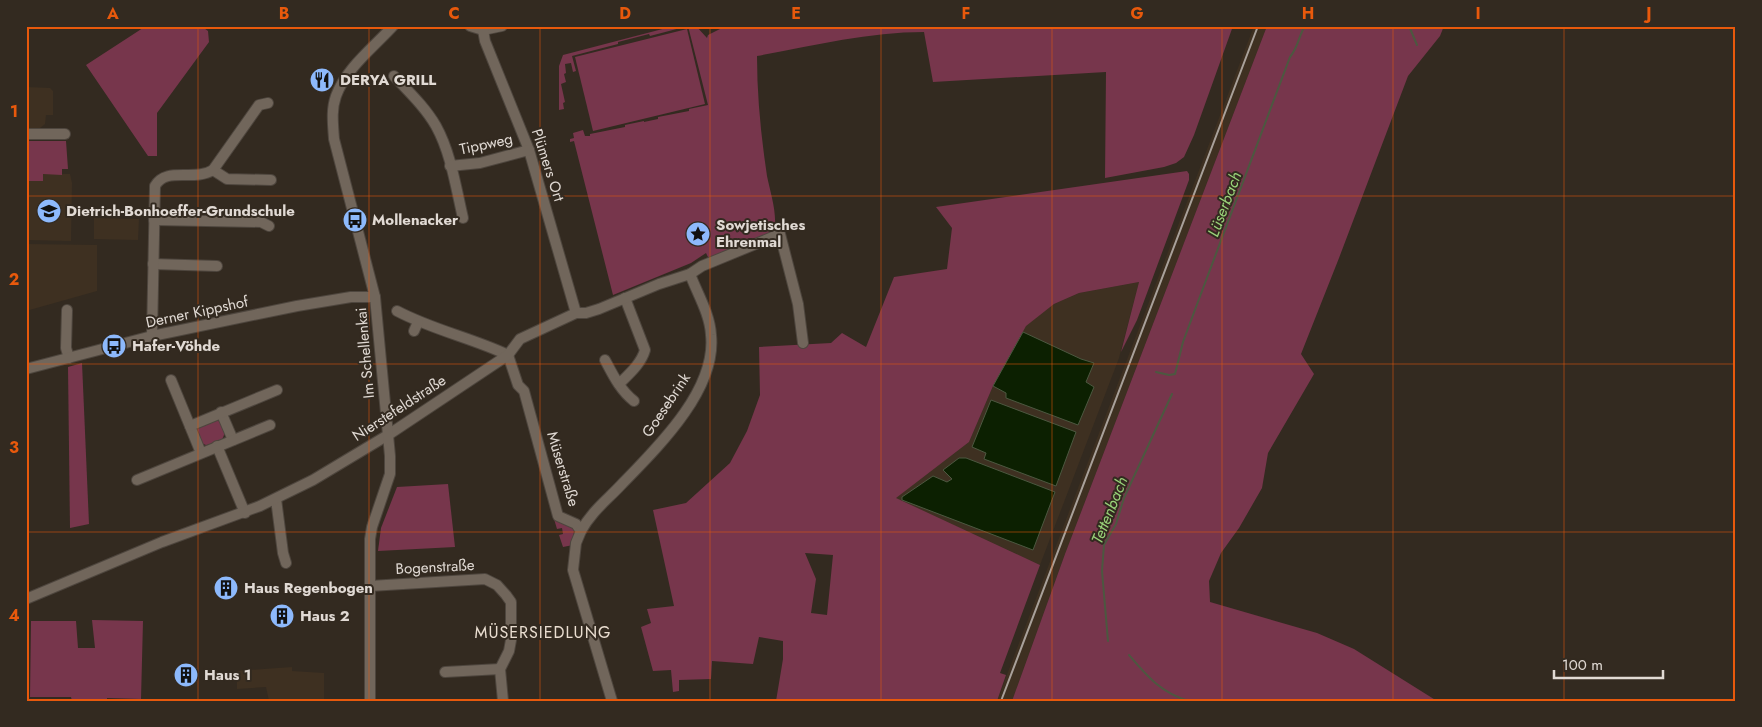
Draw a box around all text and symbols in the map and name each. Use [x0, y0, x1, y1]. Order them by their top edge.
text: A [106, 2, 119, 25]
text: B [279, 2, 289, 25]
text: C [448, 2, 460, 25]
text: D [619, 2, 631, 25]
text: E [791, 2, 801, 25]
text: F [962, 2, 970, 25]
text: G [1130, 2, 1144, 25]
text: H [1302, 2, 1314, 25]
text: I [1475, 2, 1481, 25]
text: J [1643, 2, 1652, 25]
restaurant icon: DERYA GRILL [309, 67, 335, 93]
place label: DERYA GRILL [340, 69, 436, 91]
text: 1 [10, 100, 18, 123]
street label: Plümers Ort [526, 126, 570, 205]
street label: Tippweg [457, 128, 515, 160]
water label: Lüserbach [1202, 168, 1247, 240]
school or university icon: Dietrich-Bonhoeffer-Grundschule [36, 198, 62, 224]
place label: Dietrich-Bonhoeffer-Grundschule [66, 200, 295, 222]
bus stop icon: Mollenacker [342, 207, 368, 233]
place label: Mollenacker [372, 209, 459, 231]
place label: Sowjetisches Ehrenmal [716, 214, 805, 253]
place icon: Sowjetisches Ehrenmal [685, 221, 711, 247]
text: 2 [9, 268, 19, 291]
street label: Derner Kippshof [144, 290, 251, 334]
street label: Im Schellenkai [350, 307, 380, 399]
bus stop icon: Hafer-Vöhde [101, 333, 127, 359]
place label: Hafer-Vöhde [132, 335, 221, 357]
street label: Goesebrink [636, 368, 696, 442]
street label: Nierstefeldstraße [348, 369, 450, 447]
street label: Müserstraße [541, 429, 585, 509]
text: 3 [9, 436, 19, 459]
water label: Tettenbach [1086, 473, 1133, 547]
street label: Bogenstraße [395, 554, 475, 580]
building icon: Haus Regenbogen [213, 575, 239, 601]
place label: Haus Regenbogen [244, 577, 373, 599]
building icon: Haus 2 [269, 603, 295, 629]
text: 4 [8, 604, 20, 627]
place label: Haus 2 [300, 605, 350, 627]
district label: MÜSERSIEDLUNG [475, 621, 611, 644]
scale bar [1554, 647, 1663, 679]
text: 100 m [1562, 654, 1603, 676]
building icon: Haus 1 [173, 662, 199, 688]
place label: Haus 1 [204, 664, 251, 686]

